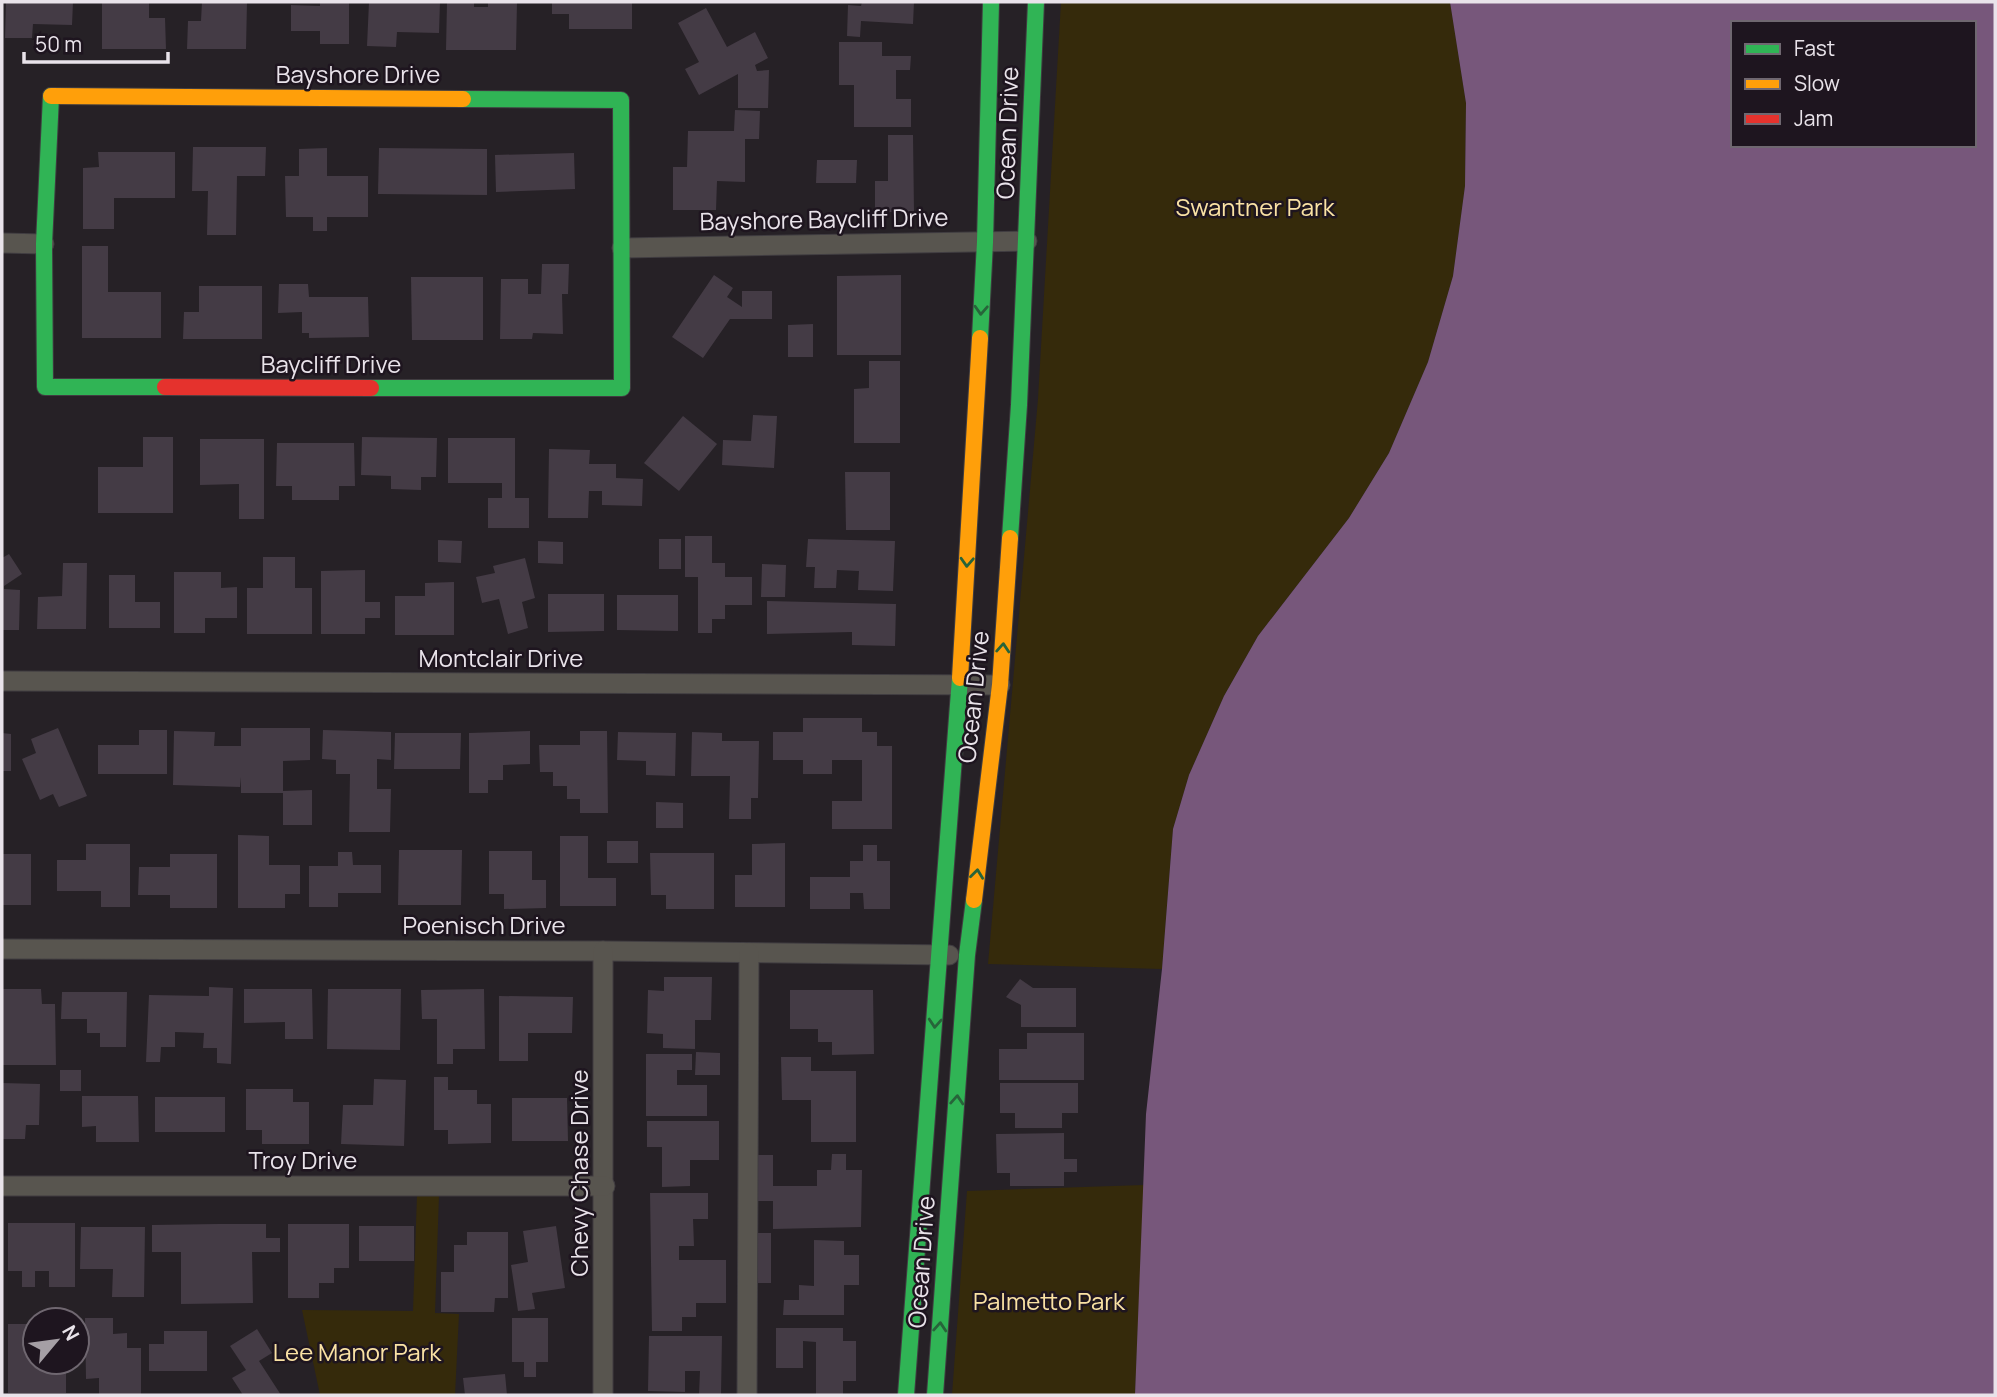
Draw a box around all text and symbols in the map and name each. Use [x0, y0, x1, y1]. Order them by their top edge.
scale bar [24, 21, 168, 65]
legend [1731, 21, 1976, 147]
text: 50 m [35, 30, 82, 58]
text: Fast [1794, 34, 1835, 62]
street label: Bayshore Drive [276, 57, 440, 90]
street label: Ocean Drive [988, 66, 1025, 200]
text: Slow [1794, 69, 1840, 97]
text: Jam [1794, 104, 1833, 132]
park label: Swantner Park [1175, 190, 1336, 223]
street label: Bayshore Baycliff Drive [699, 200, 949, 237]
one-way arrow [974, 305, 989, 316]
street label: Baycliff Drive [261, 347, 401, 380]
one-way arrow [960, 556, 975, 567]
street label: Ocean Drive [949, 629, 996, 764]
street label: Montclair Drive [419, 641, 583, 674]
one-way arrow [995, 642, 1010, 653]
one-way arrow [970, 868, 985, 880]
street label: Poenisch Drive [402, 908, 566, 941]
one-way arrow [928, 1018, 943, 1029]
street label: Chevy Chase Drive [562, 1070, 595, 1276]
one-way arrow [949, 1095, 964, 1106]
street label: Troy Drive [249, 1143, 357, 1176]
street label: Ocean Drive [899, 1195, 942, 1329]
park label: Palmetto Park [973, 1284, 1126, 1317]
north arrow [21, 1306, 91, 1376]
text: N [56, 1320, 86, 1345]
one-way arrow [932, 1321, 947, 1332]
park label: Lee Manor Park [273, 1335, 442, 1368]

